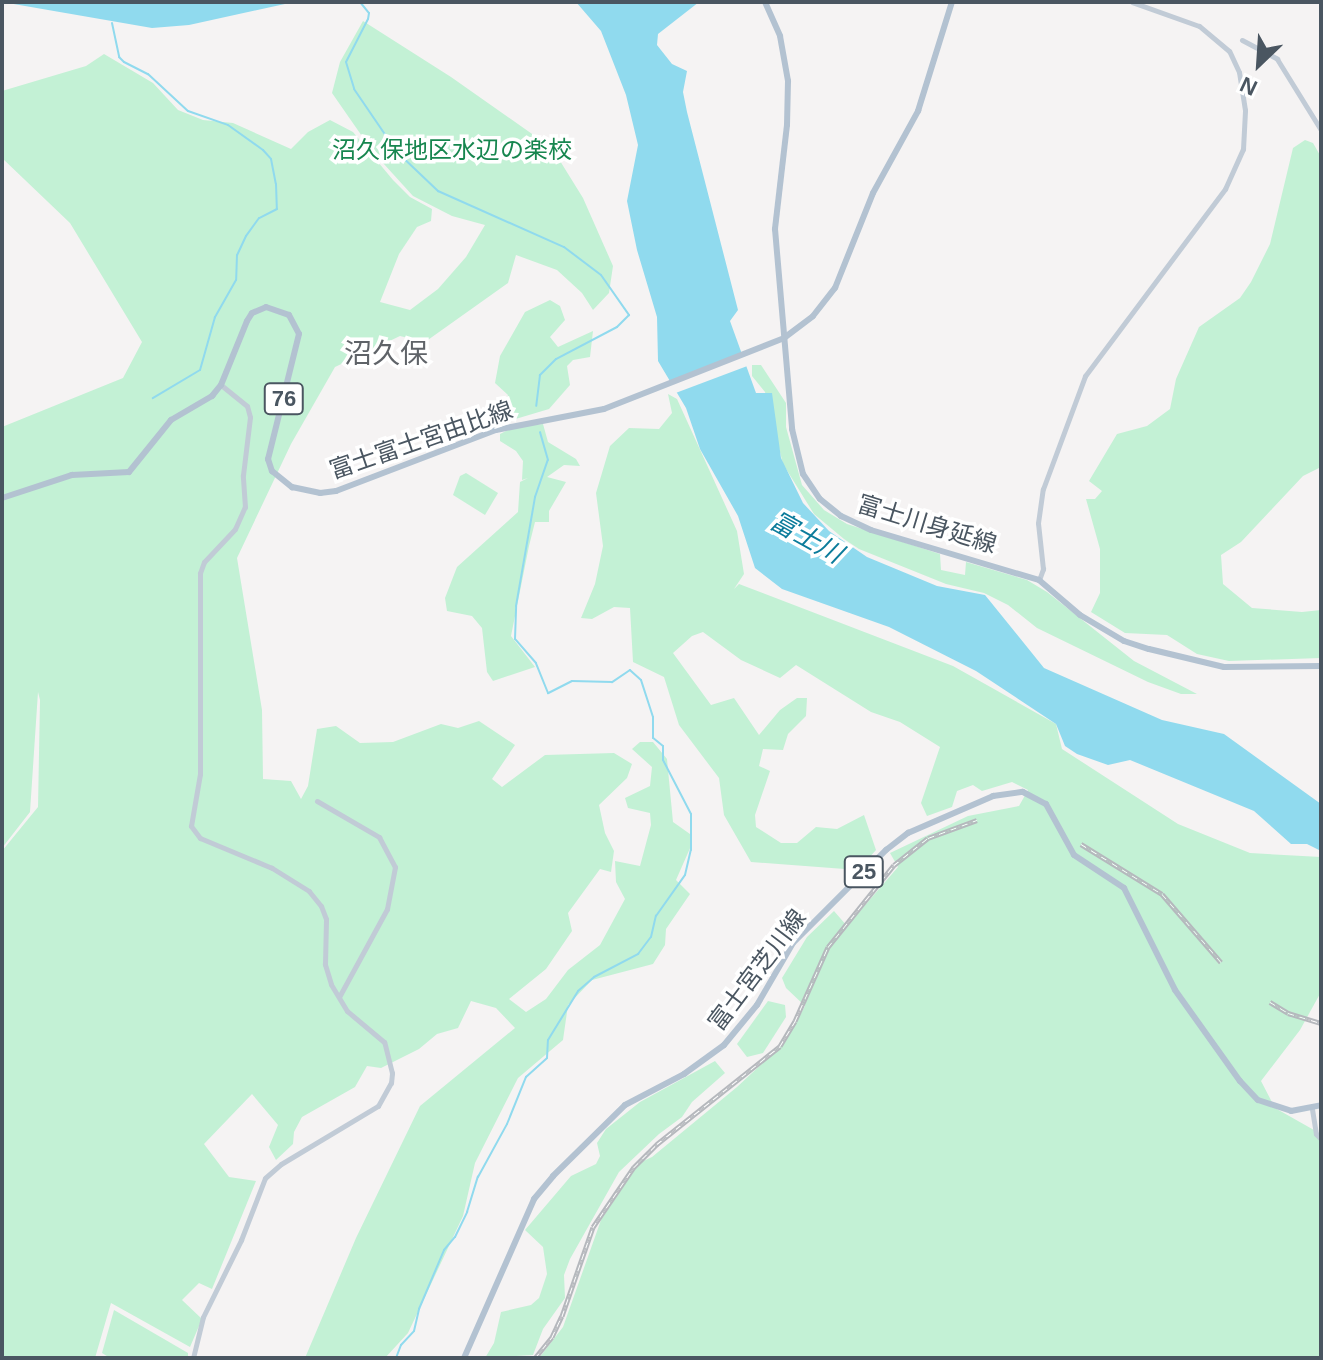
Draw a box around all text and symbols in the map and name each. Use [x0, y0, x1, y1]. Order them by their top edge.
north arrow [1219, 24, 1299, 104]
text: N [1236, 72, 1261, 101]
park label: 沼久保地区水辺の楽校 [332, 136, 572, 164]
district label: 沼久保 [344, 337, 428, 371]
road number: 76 [262, 381, 306, 417]
street label: 富士富士宮由比線 [326, 395, 516, 485]
street label: 富士川身延線 [854, 489, 1000, 559]
water label: 富士川 [764, 505, 848, 571]
road number: 25 [842, 854, 886, 890]
street label: 富士宮芝川線 [702, 904, 812, 1036]

